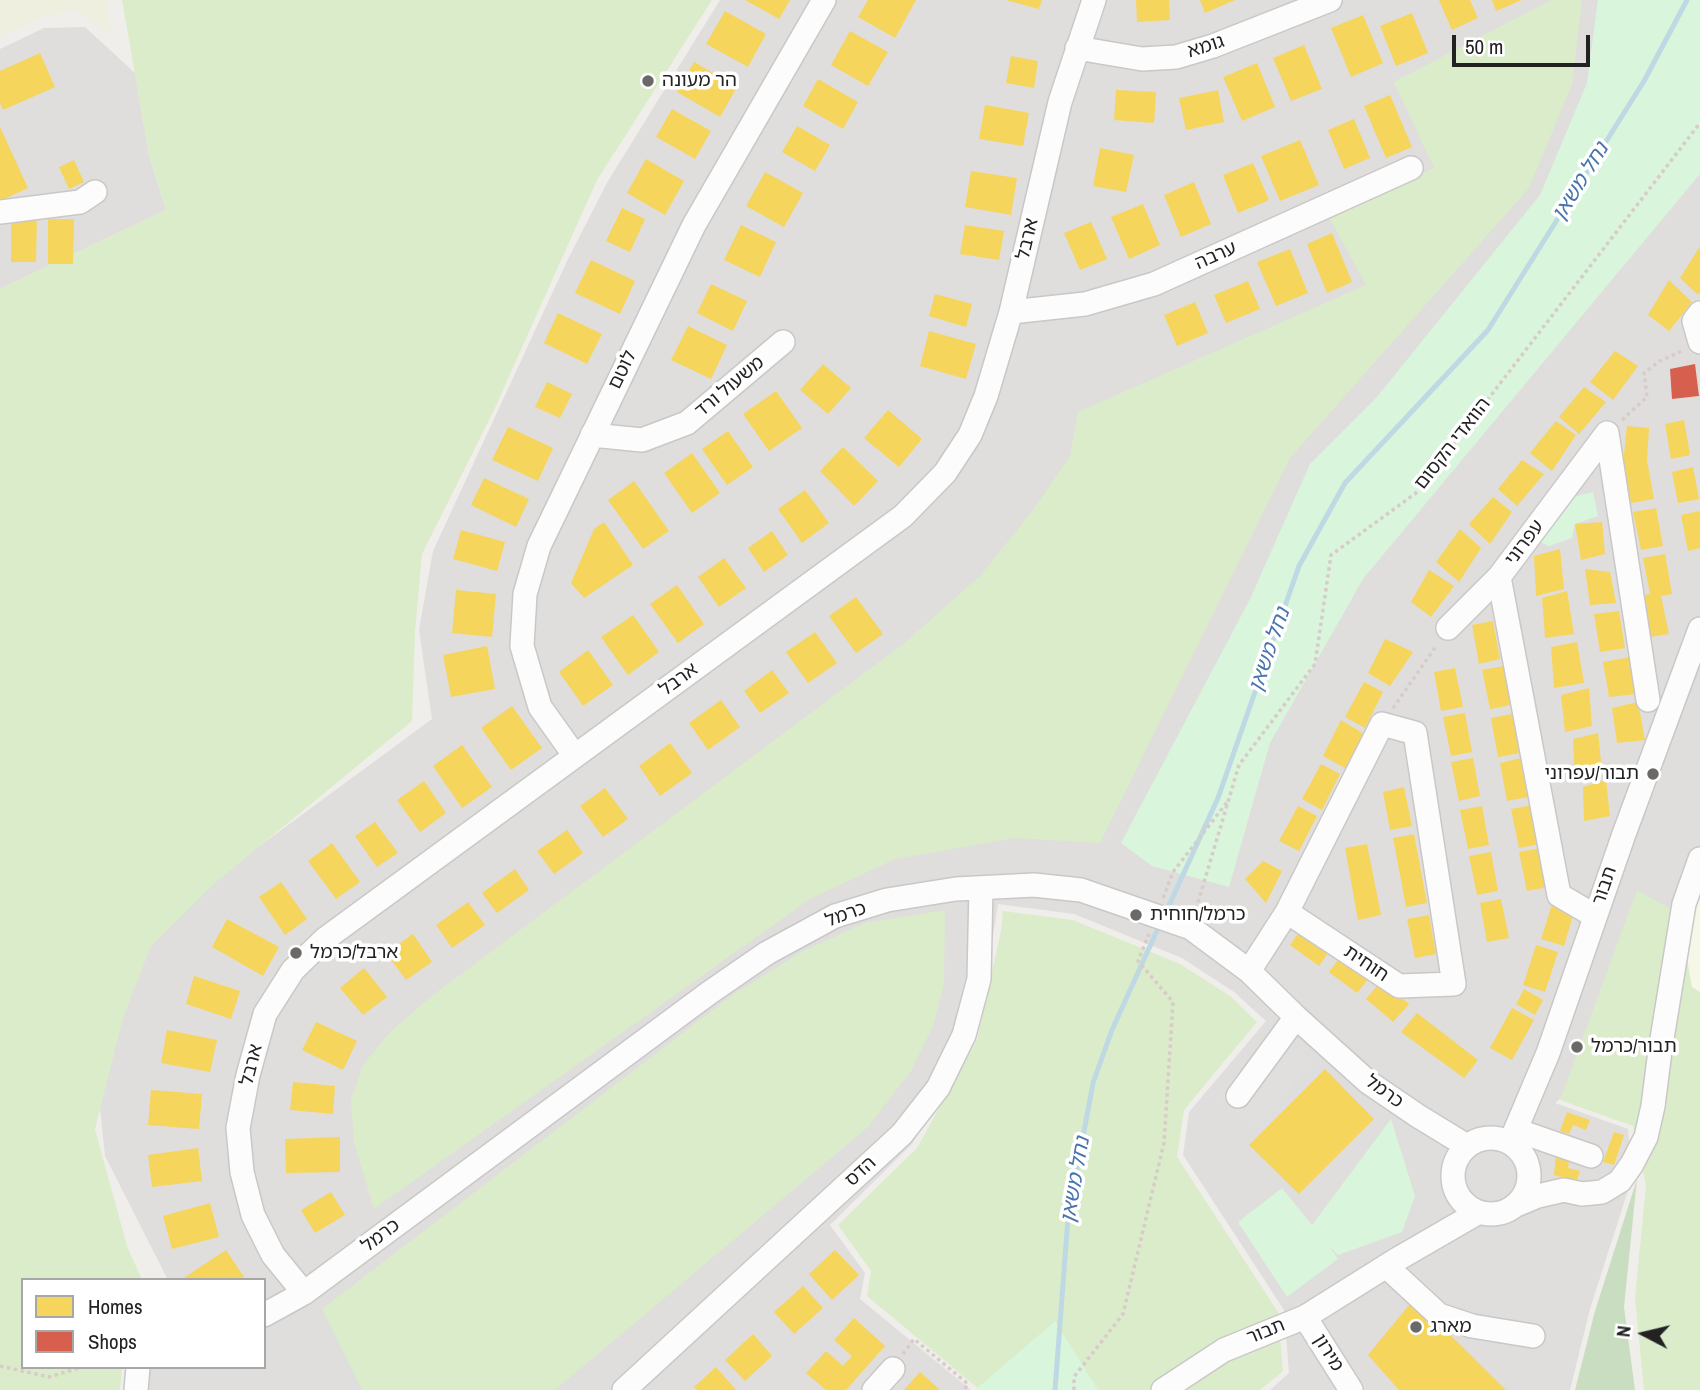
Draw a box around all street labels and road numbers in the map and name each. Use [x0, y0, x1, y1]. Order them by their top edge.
street label: גומא [1185, 30, 1227, 64]
street label: ארבל [1012, 216, 1044, 262]
street label: ערבה [1192, 237, 1240, 275]
street label: לוטם [604, 347, 642, 393]
street label: משעול ורד [691, 351, 769, 423]
street label: הוואדי הקסום [1410, 394, 1496, 494]
street label: עפרוני [1501, 516, 1549, 570]
street label: ארבל [655, 658, 703, 702]
street label: תבור [1588, 864, 1622, 908]
street label: כרמל [822, 897, 870, 933]
street label: חוחית [1339, 941, 1393, 987]
street label: ארבל [236, 1042, 268, 1088]
street label: כרמל [1360, 1070, 1408, 1114]
street label: הדס [841, 1152, 881, 1192]
street label: כרמל [357, 1214, 405, 1258]
street label: תבור [1243, 1314, 1289, 1350]
street label: מירון [1308, 1330, 1348, 1376]

